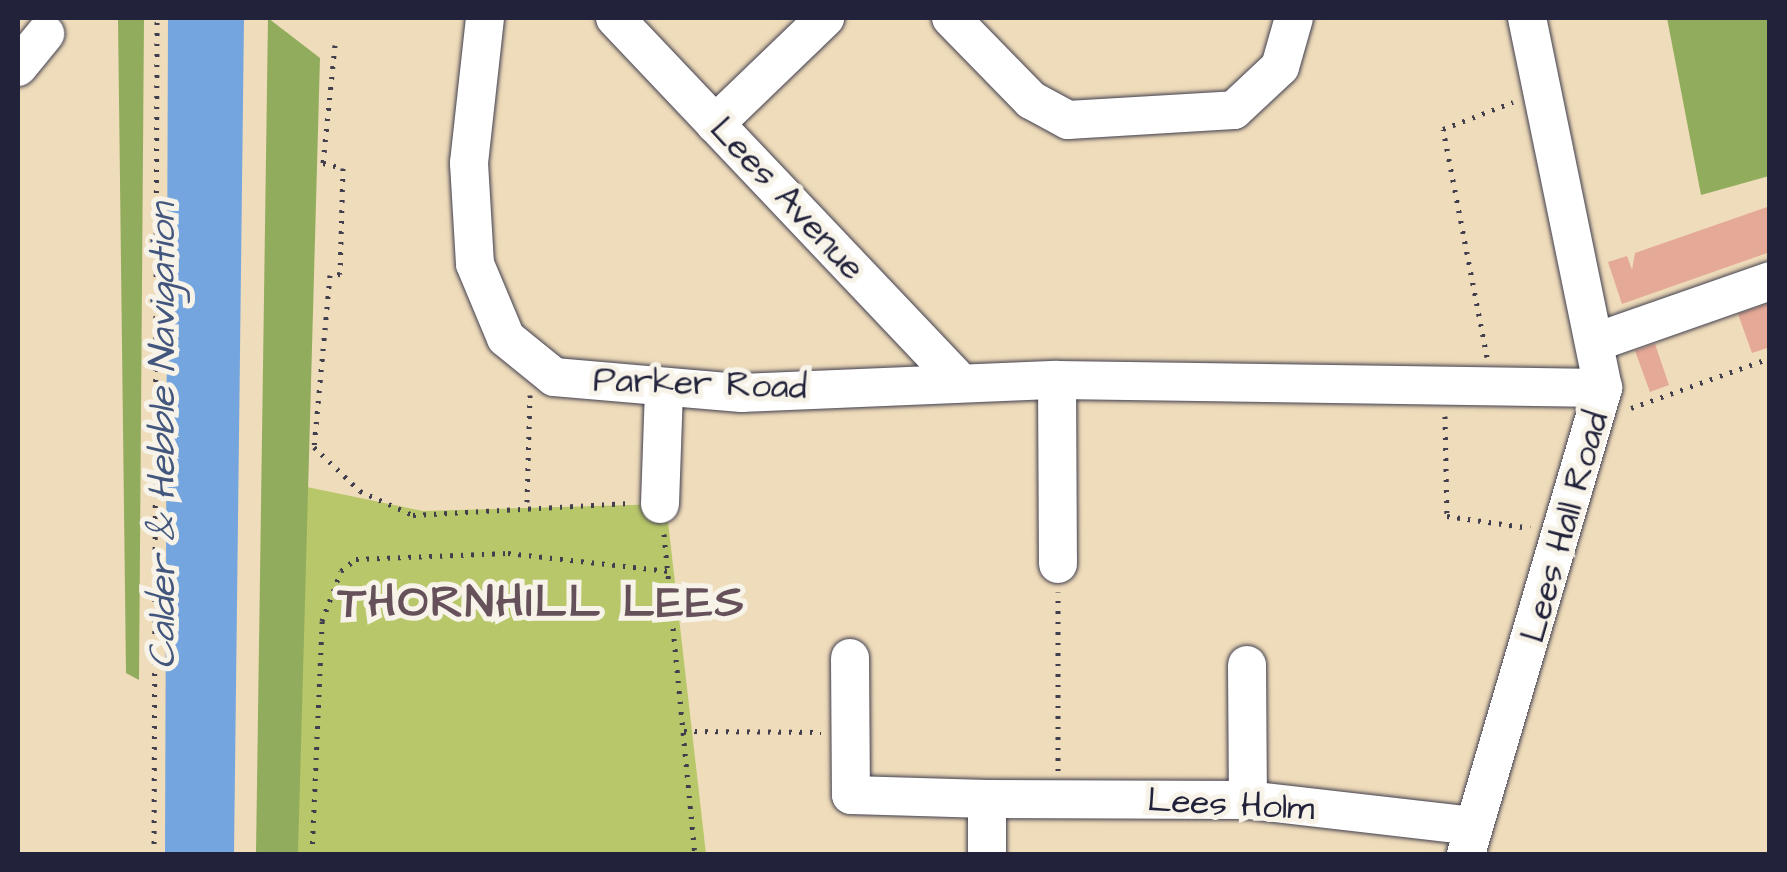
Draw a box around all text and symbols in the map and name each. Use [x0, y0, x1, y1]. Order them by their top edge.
street label: Lees Avenue [701, 109, 873, 289]
water label: Calder & Hebble Navigation [141, 203, 187, 669]
street label: Parker Road [593, 359, 807, 409]
street label: Lees Hall Road [1512, 407, 1618, 647]
district label: THORNHILL LEES [338, 577, 746, 631]
street label: Lees Holm [1146, 780, 1316, 830]

